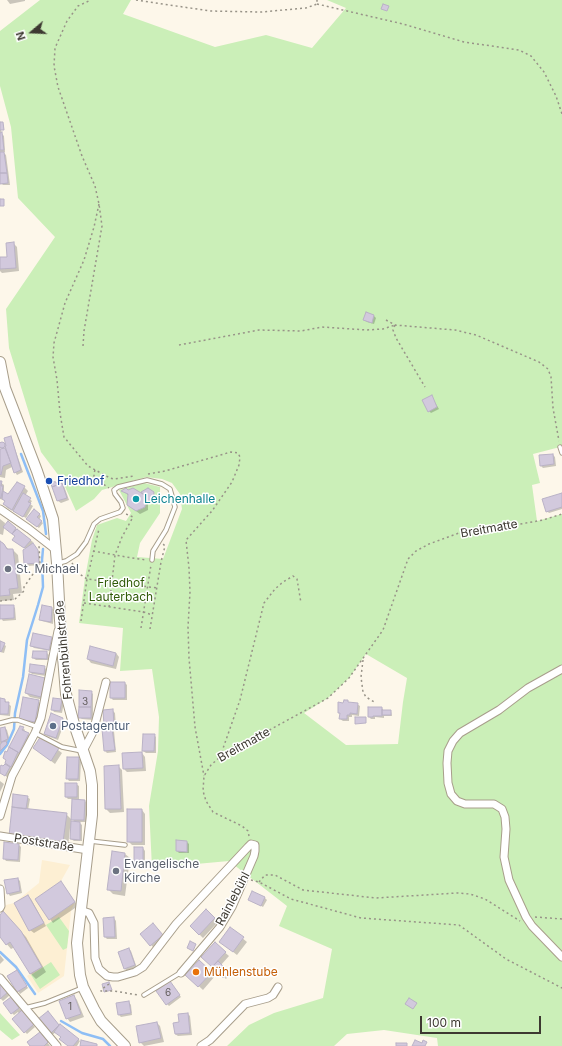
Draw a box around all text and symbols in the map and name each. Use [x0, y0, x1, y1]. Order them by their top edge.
north arrow [12, 12, 52, 52]
text: N [13, 30, 29, 42]
place label: Friedhof [57, 474, 104, 488]
marker: Friedhof [44, 476, 54, 486]
place label: Leichenhalle [144, 492, 215, 506]
marker: Leichenhalle [131, 494, 141, 504]
street label: Breitmatte [459, 517, 519, 541]
place label: St. Michael [16, 562, 79, 576]
marker: St. Michael [3, 564, 13, 574]
park label: Friedhof Lauterbach [89, 576, 153, 604]
street label: Fohrenbühlstraße [52, 600, 76, 700]
house number: 3 [82, 696, 88, 708]
place label: Postagentur [61, 719, 130, 733]
marker: Postagentur [48, 721, 58, 731]
street label: Breitmatte [215, 725, 273, 765]
street label: Poststraße [13, 831, 75, 855]
place label: Evangelische Kirche [124, 857, 199, 885]
marker: Evangelische Kirche [111, 866, 121, 876]
street label: Rainlebühl [213, 870, 253, 928]
place label: Mühlenstube [204, 965, 278, 979]
marker: Mühlenstube [191, 967, 201, 977]
house number: 6 [165, 987, 171, 999]
house number: 1 [68, 1001, 72, 1013]
scale bar [422, 1008, 543, 1034]
text: 100 m [427, 1015, 461, 1030]

